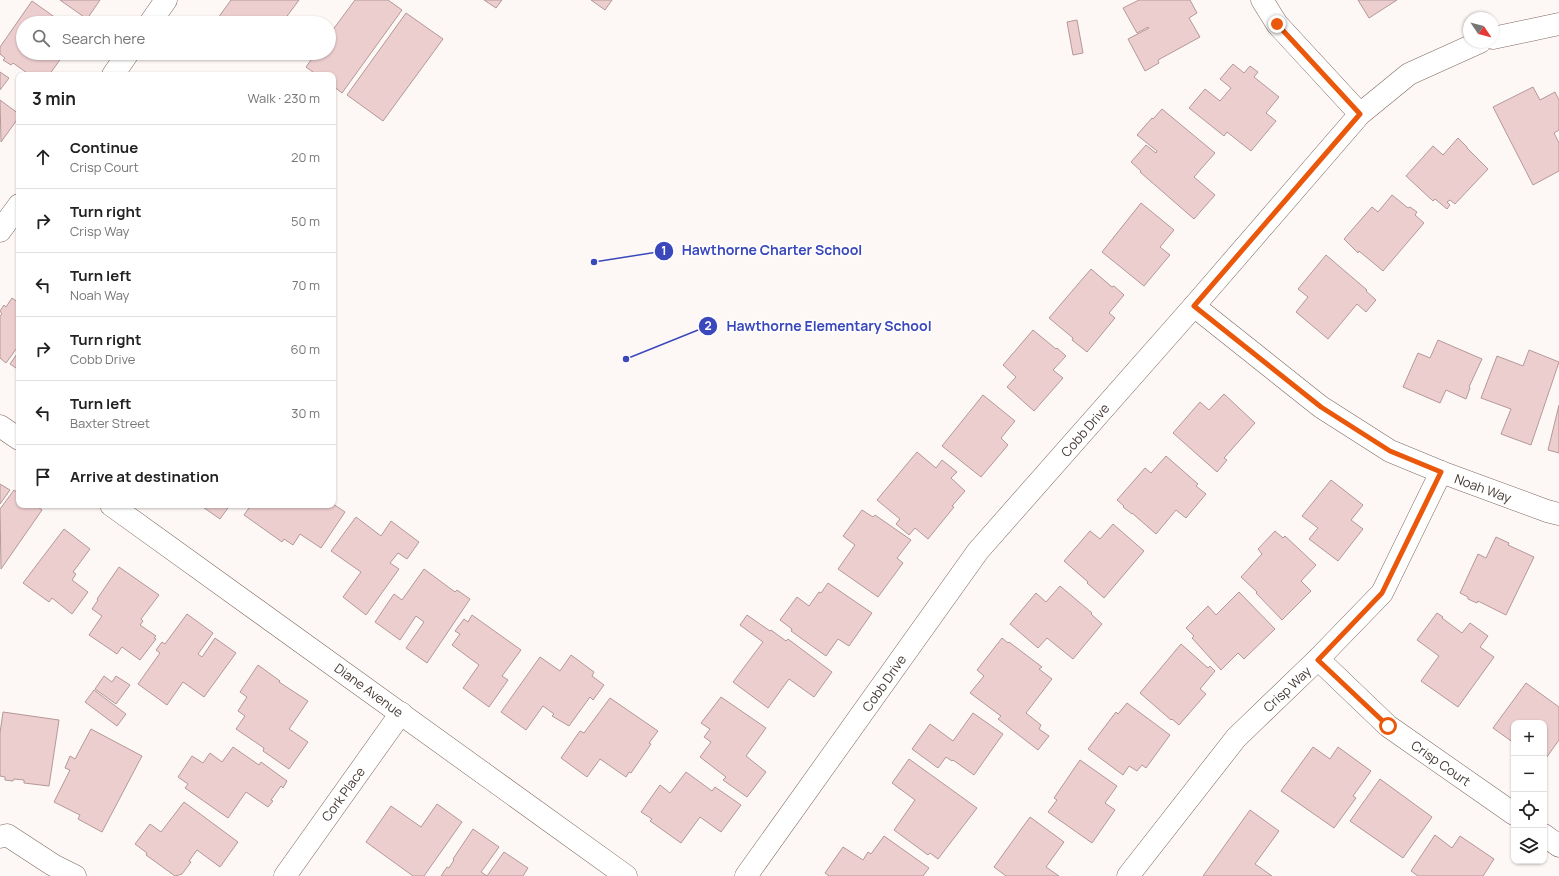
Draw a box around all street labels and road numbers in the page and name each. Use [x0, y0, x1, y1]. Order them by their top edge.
street label: Cobb Drive [1057, 399, 1113, 461]
street label: Noah Way [1452, 469, 1514, 507]
street label: Cobb Drive [858, 651, 910, 715]
street label: Diane Avenue [331, 659, 408, 721]
street label: Crisp Way [1259, 662, 1315, 716]
street label: Crisp Court [1408, 736, 1474, 790]
street label: Cork Place [317, 763, 369, 825]

